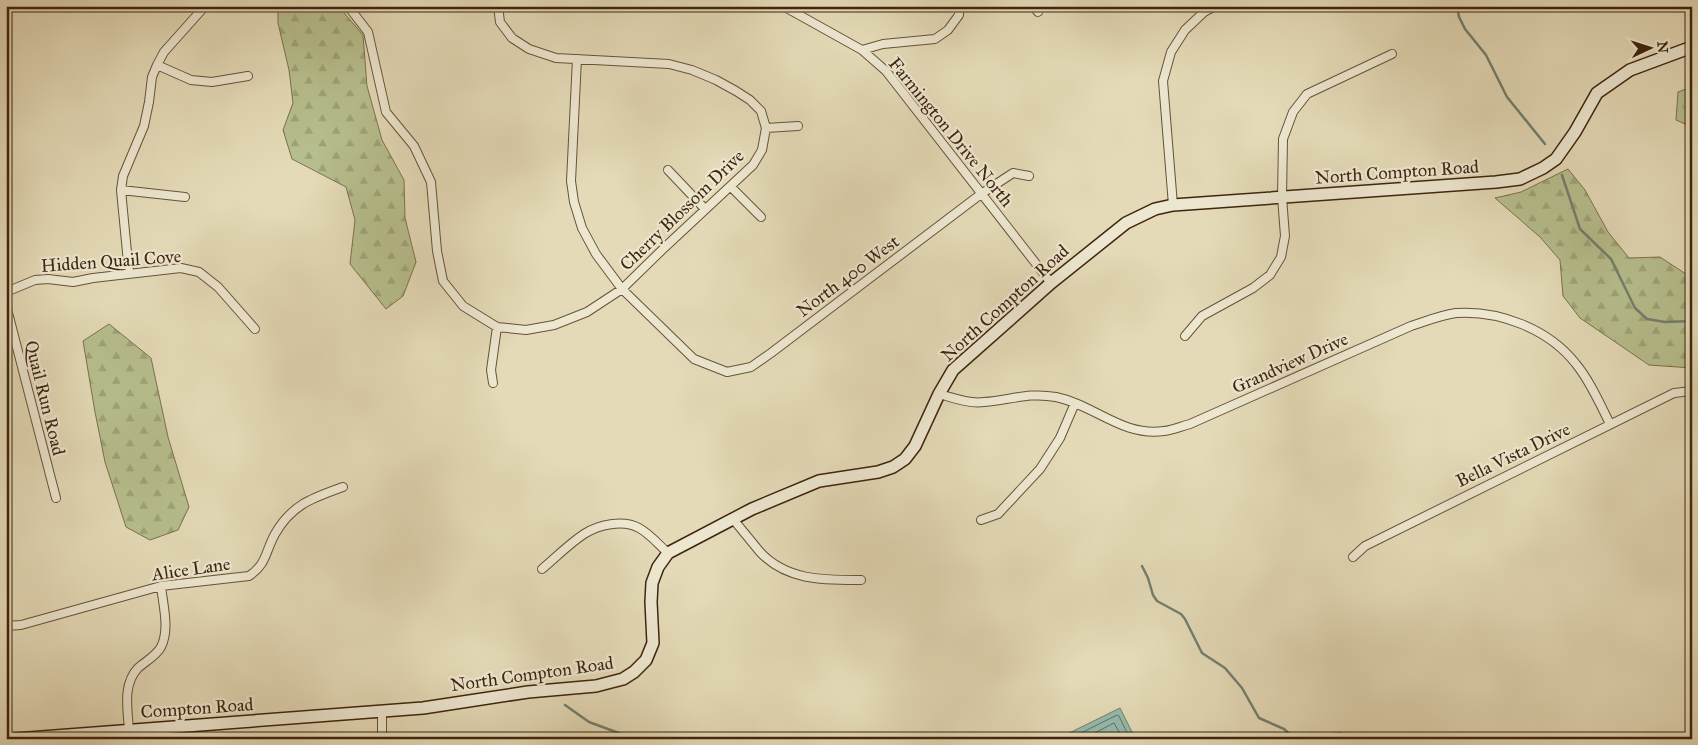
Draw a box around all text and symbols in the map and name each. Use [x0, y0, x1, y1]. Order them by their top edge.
north arrow [1626, 22, 1676, 72]
text: N [1654, 41, 1671, 54]
street label: Farmington Drive North [883, 53, 1018, 212]
street label: Cherry Blossom Drive [615, 145, 749, 275]
street label: North Compton Road [1314, 155, 1480, 189]
street label: North 400 West [792, 230, 904, 322]
street label: North Compton Road [937, 240, 1073, 366]
street label: Hidden Quail Cove [40, 245, 182, 277]
street label: Grandview Drive [1229, 328, 1351, 398]
street label: Quail Run Road [20, 338, 70, 458]
street label: Bella Vista Drive [1452, 418, 1574, 492]
street label: Alice Lane [149, 553, 232, 586]
street label: North Compton Road [449, 652, 615, 696]
street label: Compton Road [140, 693, 254, 723]

